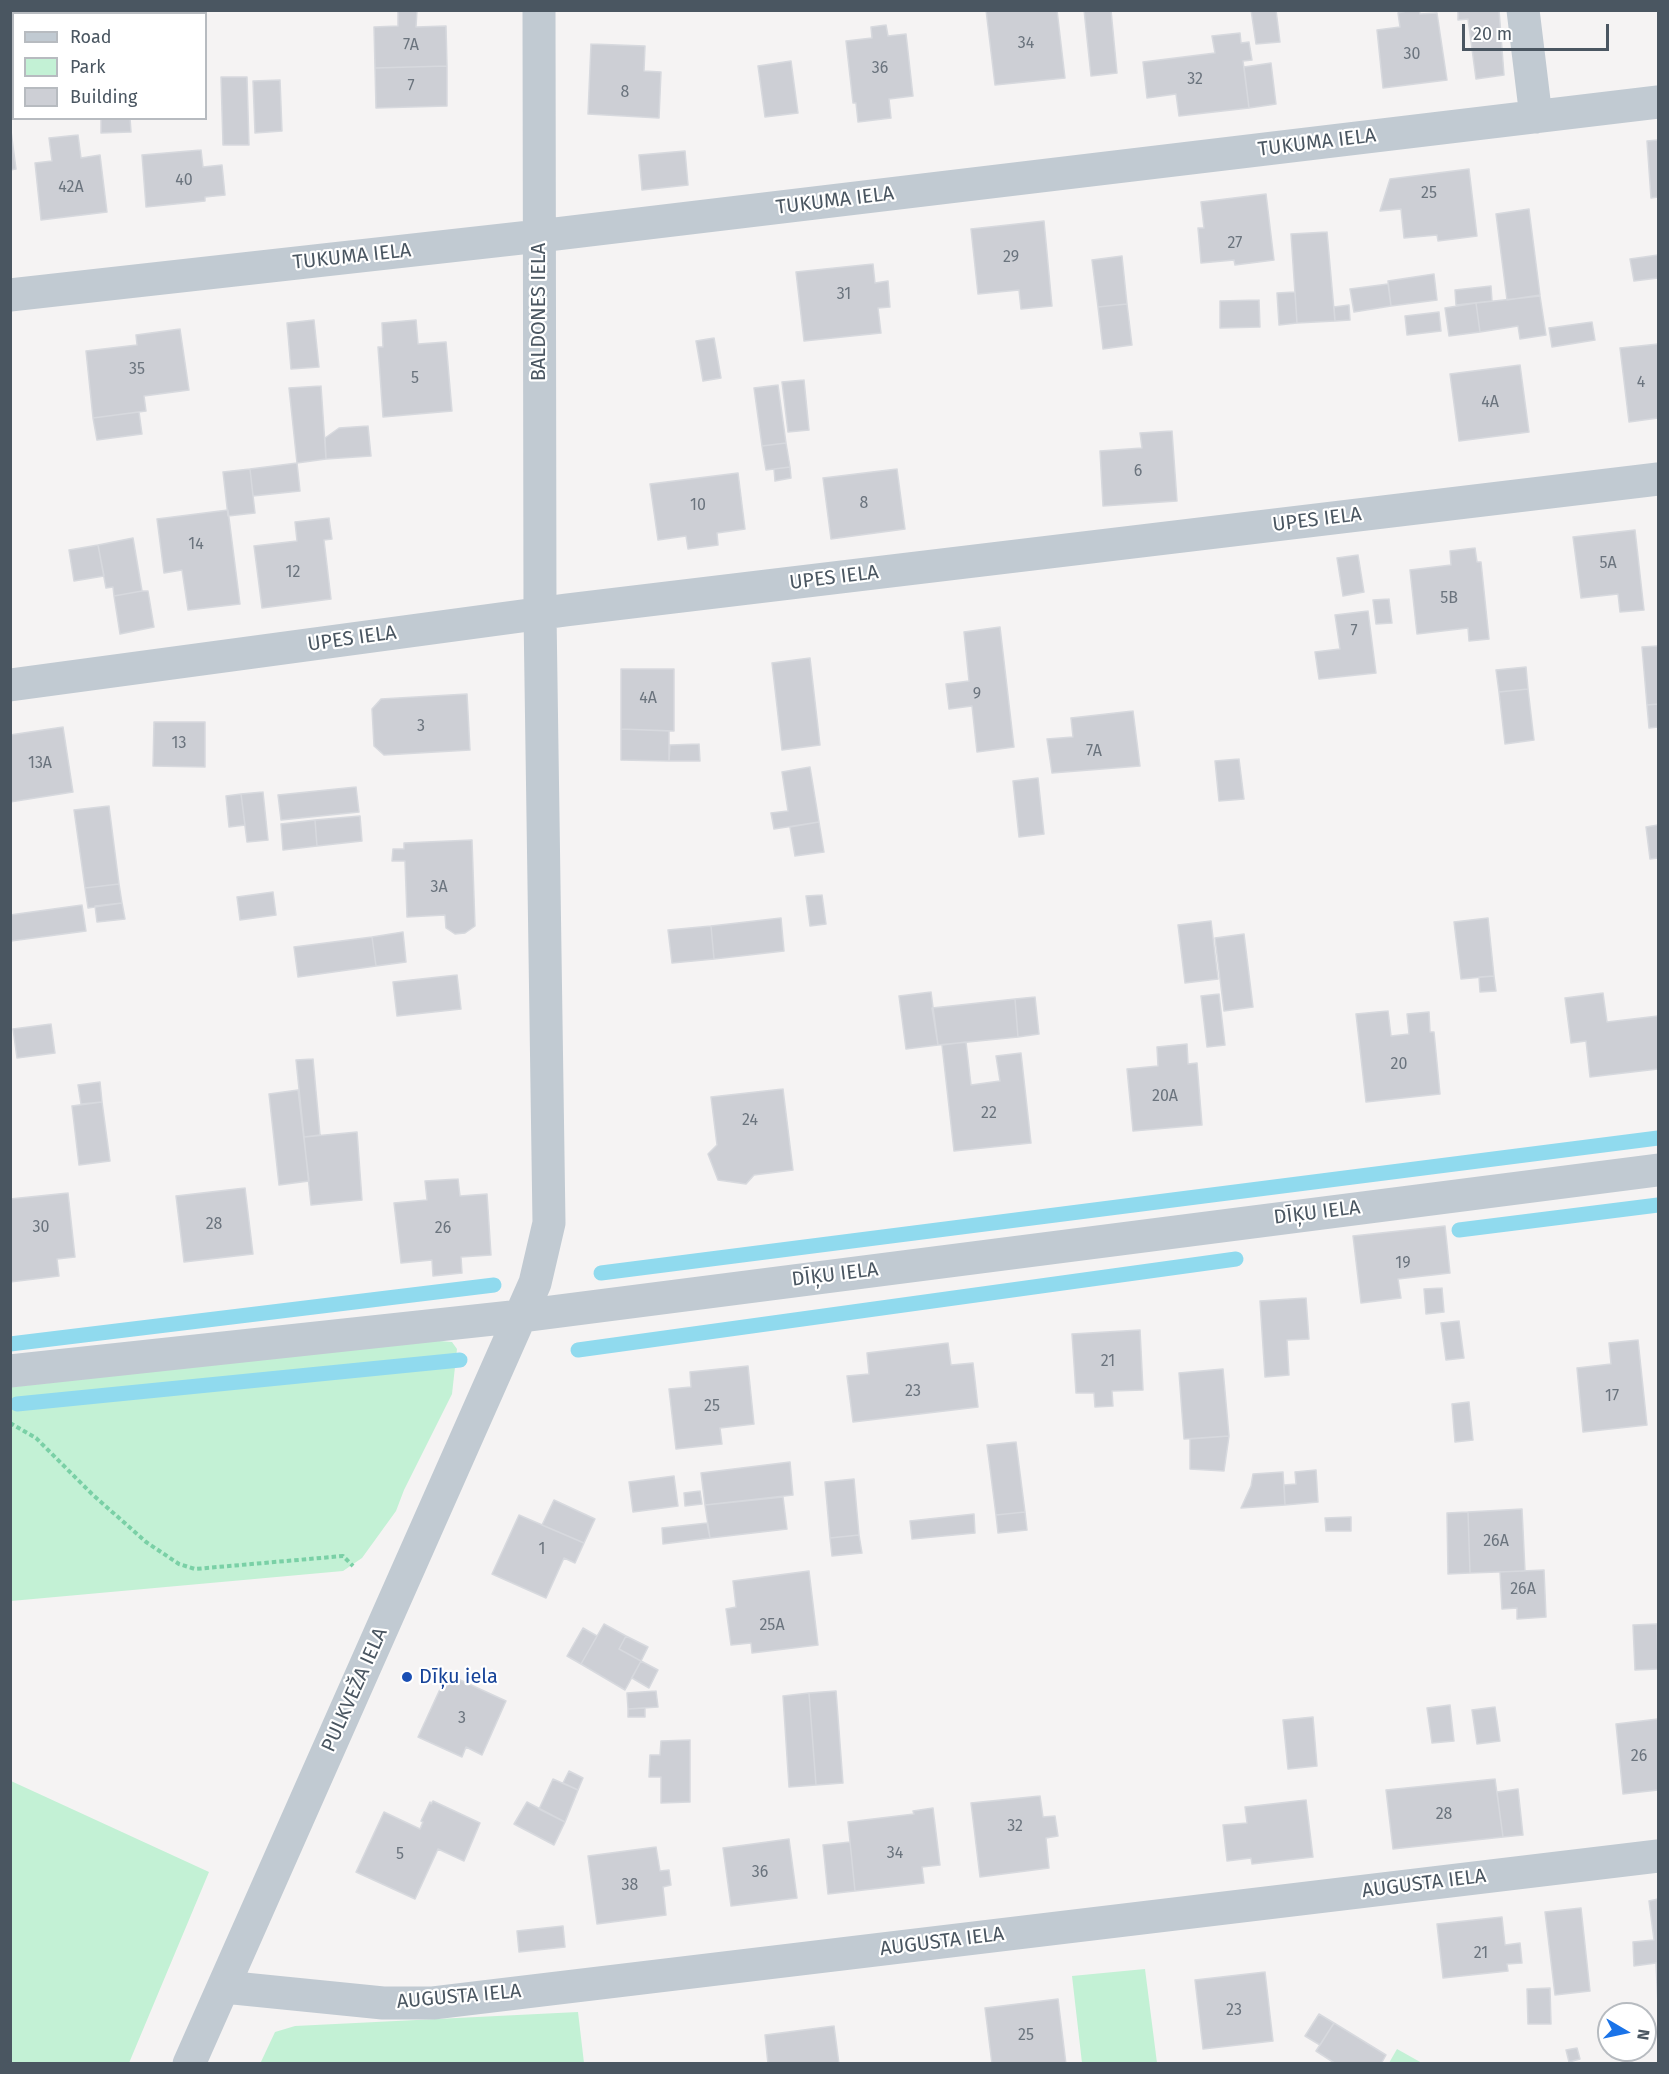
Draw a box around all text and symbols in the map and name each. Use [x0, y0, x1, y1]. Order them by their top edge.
legend [12, 12, 207, 120]
scale bar [1465, 12, 1612, 50]
text: 20 m [1473, 23, 1512, 45]
text: Road [70, 26, 112, 48]
house number: 34 [1018, 34, 1034, 54]
house number: 7A [403, 36, 419, 56]
house number: 30 [1404, 45, 1420, 65]
text: Park [70, 56, 105, 78]
house number: 36 [872, 59, 888, 79]
house number: 32 [1187, 70, 1203, 90]
house number: 7 [407, 77, 415, 97]
house number: 8 [621, 83, 629, 103]
text: Building [70, 86, 137, 108]
street label: TUKUMA IELA [1257, 124, 1377, 162]
house number: 40 [175, 171, 193, 191]
house number: 42A [58, 178, 84, 198]
street label: TUKUMA IELA [775, 182, 895, 220]
house number: 25 [1421, 184, 1437, 204]
house number: 27 [1228, 234, 1242, 254]
street label: TUKUMA IELA [292, 239, 412, 275]
street label: BALDONES IELA [527, 243, 551, 381]
house number: 29 [1003, 248, 1019, 268]
house number: 31 [837, 285, 851, 305]
house number: 35 [129, 360, 145, 380]
house number: 5 [411, 369, 419, 389]
house number: 4 [1637, 373, 1645, 393]
house number: 4A [1481, 393, 1499, 413]
house number: 6 [1134, 462, 1142, 482]
house number: 8 [860, 494, 868, 514]
house number: 10 [690, 496, 706, 516]
street label: UPES IELA [1271, 503, 1363, 537]
house number: 14 [188, 535, 204, 555]
house number: 5A [1599, 554, 1617, 574]
street label: UPES IELA [788, 561, 880, 595]
house number: 12 [286, 563, 300, 583]
house number: 5B [1440, 589, 1458, 609]
street label: UPES IELA [306, 621, 398, 657]
house number: 7 [1350, 622, 1358, 642]
house number: 9 [973, 685, 981, 705]
house number: 4A [639, 689, 657, 709]
house number: 3 [417, 717, 425, 737]
house number: 13 [172, 734, 186, 754]
house number: 7A [1086, 742, 1102, 762]
house number: 13A [28, 754, 52, 774]
house number: 3A [430, 878, 448, 898]
house number: 20 [1391, 1055, 1407, 1075]
house number: 20A [1152, 1087, 1178, 1107]
house number: 22 [981, 1104, 997, 1124]
house number: 24 [742, 1111, 758, 1131]
street label: DĪĶU IELA [1272, 1196, 1362, 1230]
house number: 28 [206, 1215, 222, 1235]
house number: 30 [33, 1218, 49, 1238]
house number: 26 [435, 1219, 451, 1239]
house number: 19 [1395, 1254, 1411, 1274]
street label: DĪĶU IELA [790, 1258, 880, 1292]
house number: 21 [1101, 1352, 1115, 1372]
house number: 23 [905, 1382, 921, 1402]
house number: 17 [1605, 1387, 1619, 1407]
house number: 25 [704, 1397, 720, 1417]
house number: 26A [1483, 1532, 1509, 1552]
house number: 1 [539, 1540, 545, 1560]
house number: 26A [1510, 1580, 1536, 1600]
house number: 25A [759, 1616, 785, 1636]
street label: PULKVEŽA IELA [317, 1624, 393, 1756]
place label: Dīķu iela [419, 1665, 498, 1689]
marker: Dīķu iela [400, 1670, 414, 1684]
house number: 3 [458, 1709, 466, 1729]
house number: 26 [1631, 1747, 1647, 1767]
house number: 28 [1436, 1805, 1452, 1825]
house number: 32 [1007, 1817, 1023, 1837]
house number: 34 [887, 1844, 903, 1864]
house number: 5 [396, 1845, 404, 1865]
house number: 36 [752, 1863, 768, 1883]
street label: AUGUSTA IELA [1361, 1864, 1487, 1904]
house number: 38 [622, 1876, 638, 1896]
street label: AUGUSTA IELA [879, 1922, 1005, 1962]
house number: 21 [1474, 1944, 1488, 1964]
street label: AUGUSTA IELA [396, 1980, 522, 2014]
house number: 23 [1226, 2001, 1242, 2021]
north arrow [1597, 2002, 1657, 2062]
house number: 25 [1018, 2026, 1034, 2046]
text: N [1633, 2028, 1654, 2041]

